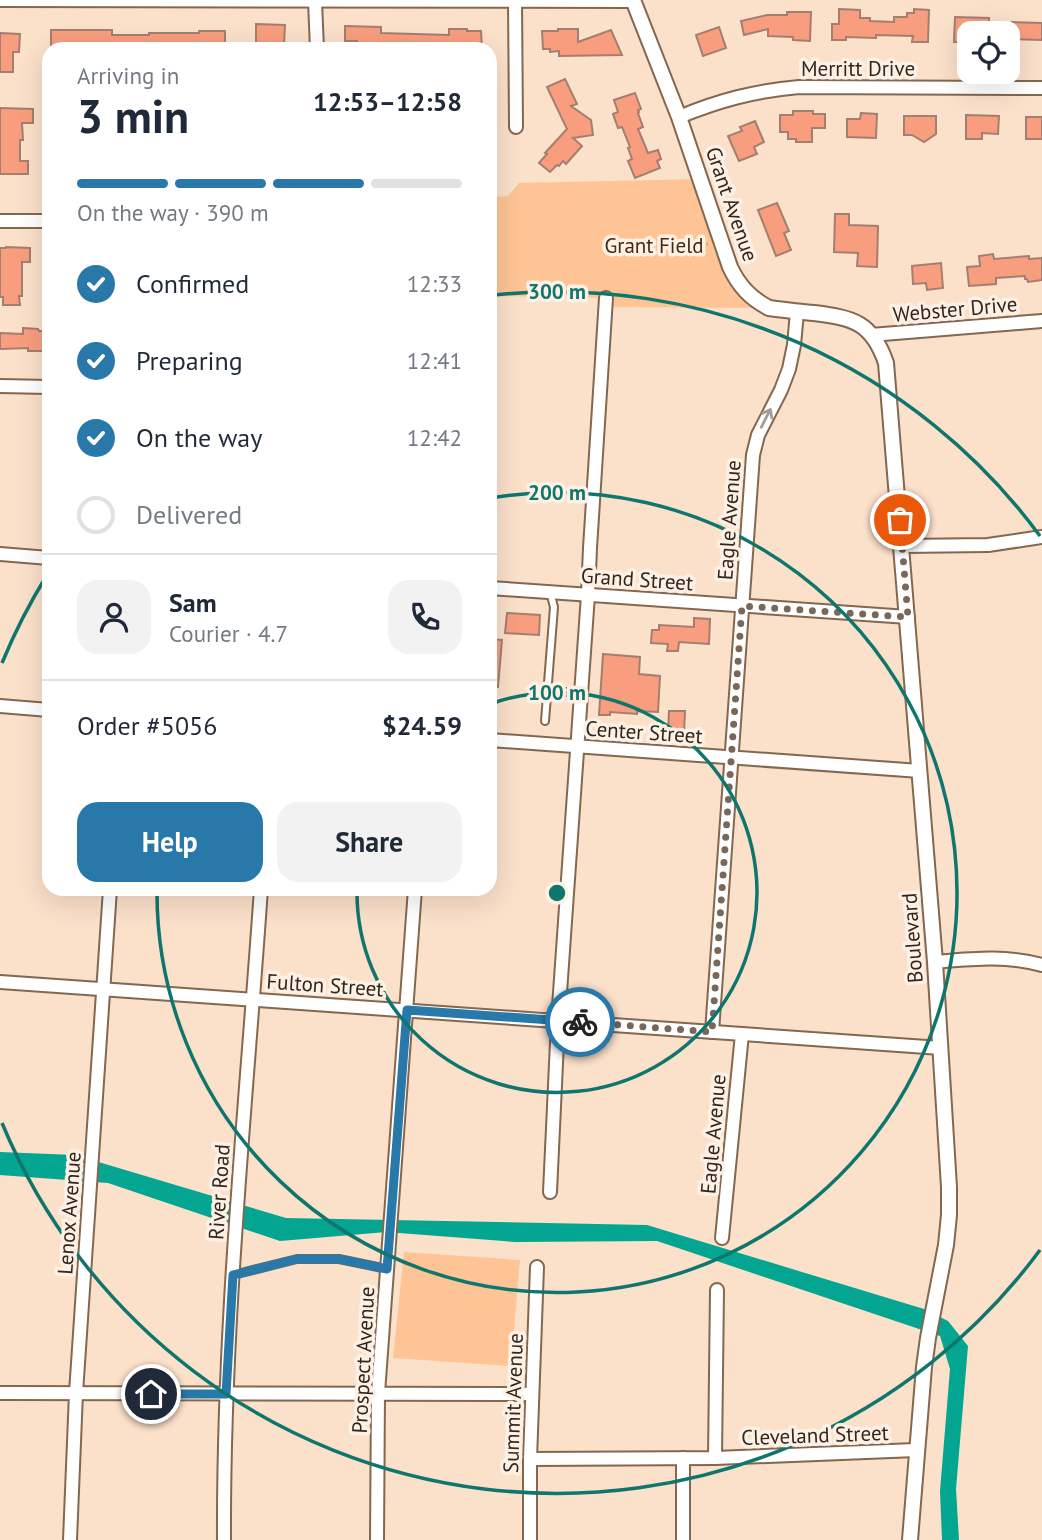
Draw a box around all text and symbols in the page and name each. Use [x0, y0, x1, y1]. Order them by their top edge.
map controls [957, 21, 1020, 84]
button: locate [957, 21, 1020, 84]
street label: Merritt Drive [801, 55, 915, 82]
text: Arriving in [77, 61, 179, 90]
text: 12:53–12:58 [313, 85, 462, 118]
text: 3 min [77, 86, 189, 146]
street label: Grant Avenue [700, 143, 764, 265]
text: On the way · 390 m [77, 198, 269, 227]
park label: Grant Field [604, 232, 704, 259]
icon: check [77, 265, 115, 303]
text: Confirmed [136, 267, 249, 300]
text: 12:33 [407, 269, 462, 298]
text: 300 m [528, 278, 586, 305]
street label: Webster Drive [892, 290, 1018, 328]
icon: check [77, 342, 115, 380]
text: Preparing [136, 344, 243, 377]
text: 12:41 [407, 346, 462, 375]
one-way arrow [759, 408, 773, 429]
icon: check [77, 419, 115, 457]
text: On the way [136, 421, 262, 454]
text: 12:42 [407, 423, 462, 452]
street label: Eagle Avenue [711, 459, 747, 581]
text: 200 m [528, 479, 586, 506]
pin [870, 490, 930, 550]
text: Delivered [136, 498, 242, 531]
icon: bag [881, 501, 919, 539]
street label: Grand Street [580, 562, 694, 596]
button: person [77, 580, 151, 654]
button: phone [388, 580, 462, 654]
text: Sam [169, 586, 217, 619]
text: Courier · 4.7 [169, 619, 288, 648]
text: 100 m [528, 679, 586, 706]
text: Order #5056 [77, 709, 217, 742]
text: $24.59 [382, 709, 462, 742]
street label: Center Street [585, 714, 703, 750]
button: Help [77, 802, 263, 882]
button: Share [277, 802, 462, 882]
centre of rings [545, 881, 569, 905]
street label: Boulevard [895, 892, 929, 984]
street label: Fulton Street [266, 967, 384, 1003]
courier [545, 987, 615, 1057]
icon: bike [561, 1003, 599, 1041]
street label: Eagle Avenue [694, 1073, 732, 1195]
street label: River Road [202, 1143, 236, 1241]
street label: Lenox Avenue [51, 1151, 87, 1275]
street label: Prospect Avenue [346, 1286, 380, 1434]
street label: Summit Avenue [497, 1333, 529, 1473]
pin [121, 1364, 181, 1424]
icon: home [132, 1375, 170, 1413]
street label: Cleveland Street [741, 1419, 889, 1451]

